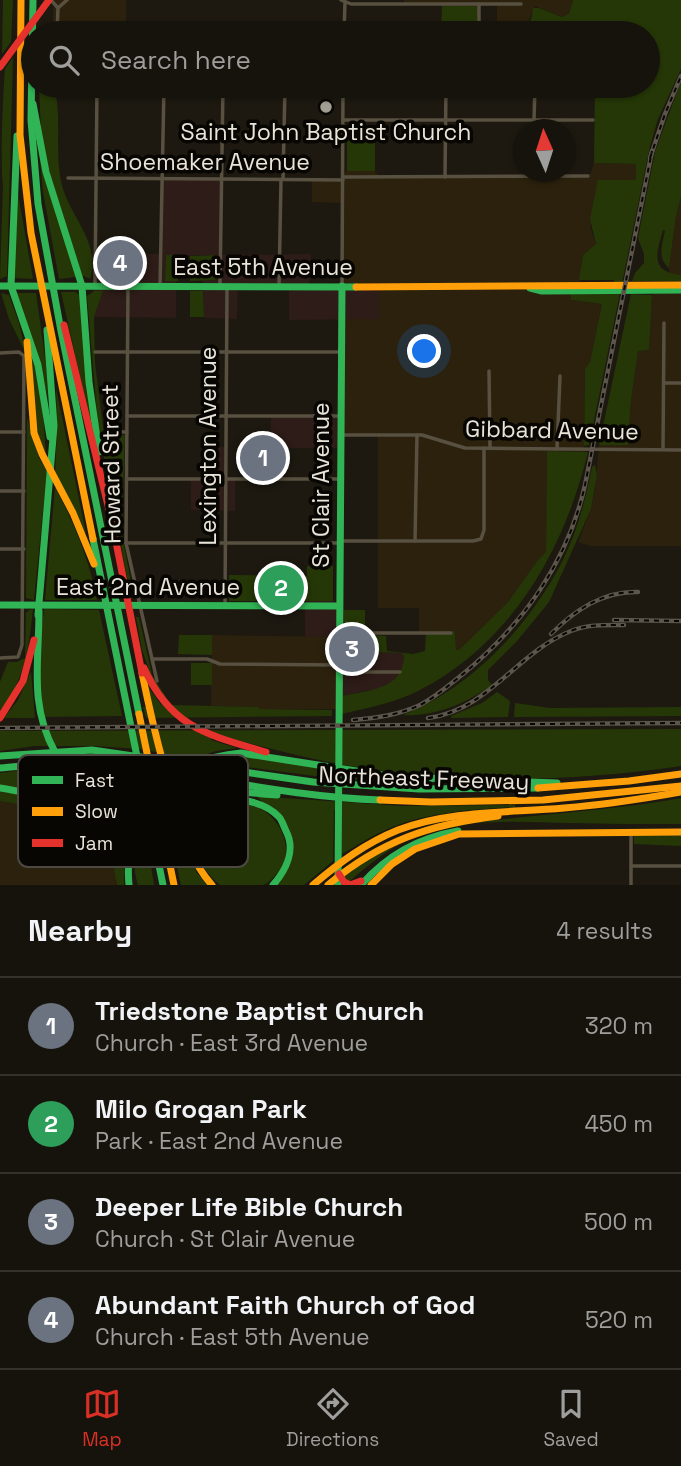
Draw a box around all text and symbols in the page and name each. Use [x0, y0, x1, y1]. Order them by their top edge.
search box [21, 21, 660, 98]
icon: search [45, 41, 83, 79]
text: Search here [101, 43, 251, 77]
marker: Saint John Baptist Church [318, 99, 334, 115]
place label: Saint John Baptist Church [181, 117, 471, 147]
north arrow [513, 119, 576, 182]
street label: Shoemaker Avenue [100, 147, 310, 177]
pin: 4 [97, 237, 143, 289]
street label: East 5th Avenue [173, 252, 353, 282]
your location [407, 334, 441, 368]
street label: Lexington Avenue [193, 347, 223, 545]
street label: Howard Street [95, 384, 127, 544]
street label: St Clair Avenue [306, 402, 336, 568]
street label: Gibbard Avenue [465, 413, 639, 447]
pin: 1 [240, 432, 286, 484]
pin: 2 [258, 562, 304, 614]
street label: East 2nd Avenue [56, 572, 240, 602]
pin: 3 [329, 623, 375, 675]
legend [18, 755, 248, 867]
street label: Northeast Freeway [318, 759, 530, 797]
text: Fast [75, 768, 115, 793]
text: Slow [75, 799, 118, 824]
text: Jam [75, 831, 113, 856]
text: Nearby [28, 911, 132, 950]
text: 4 results [556, 916, 653, 946]
text: Triedstone Baptist Church [95, 994, 424, 1028]
text: 1 [46, 1011, 56, 1041]
text: 320 m [585, 1011, 653, 1041]
text: Church · East 3rd Avenue [95, 1028, 368, 1058]
text: Milo Grogan Park [95, 1092, 307, 1126]
text: 2 [44, 1109, 58, 1139]
text: 450 m [584, 1109, 653, 1139]
text: Park · East 2nd Avenue [95, 1126, 343, 1156]
text: Deeper Life Bible Church [95, 1190, 403, 1224]
text: 3 [44, 1207, 58, 1237]
text: 500 m [584, 1207, 653, 1237]
text: Church · St Clair Avenue [95, 1224, 355, 1254]
text: Abundant Faith Church of God [95, 1288, 475, 1322]
text: 4 [44, 1305, 58, 1335]
text: 520 m [585, 1305, 653, 1335]
text: Church · East 5th Avenue [95, 1322, 370, 1352]
tab: Map [82, 1385, 122, 1452]
tab: Directions [286, 1385, 379, 1452]
tab: Saved [543, 1385, 599, 1452]

